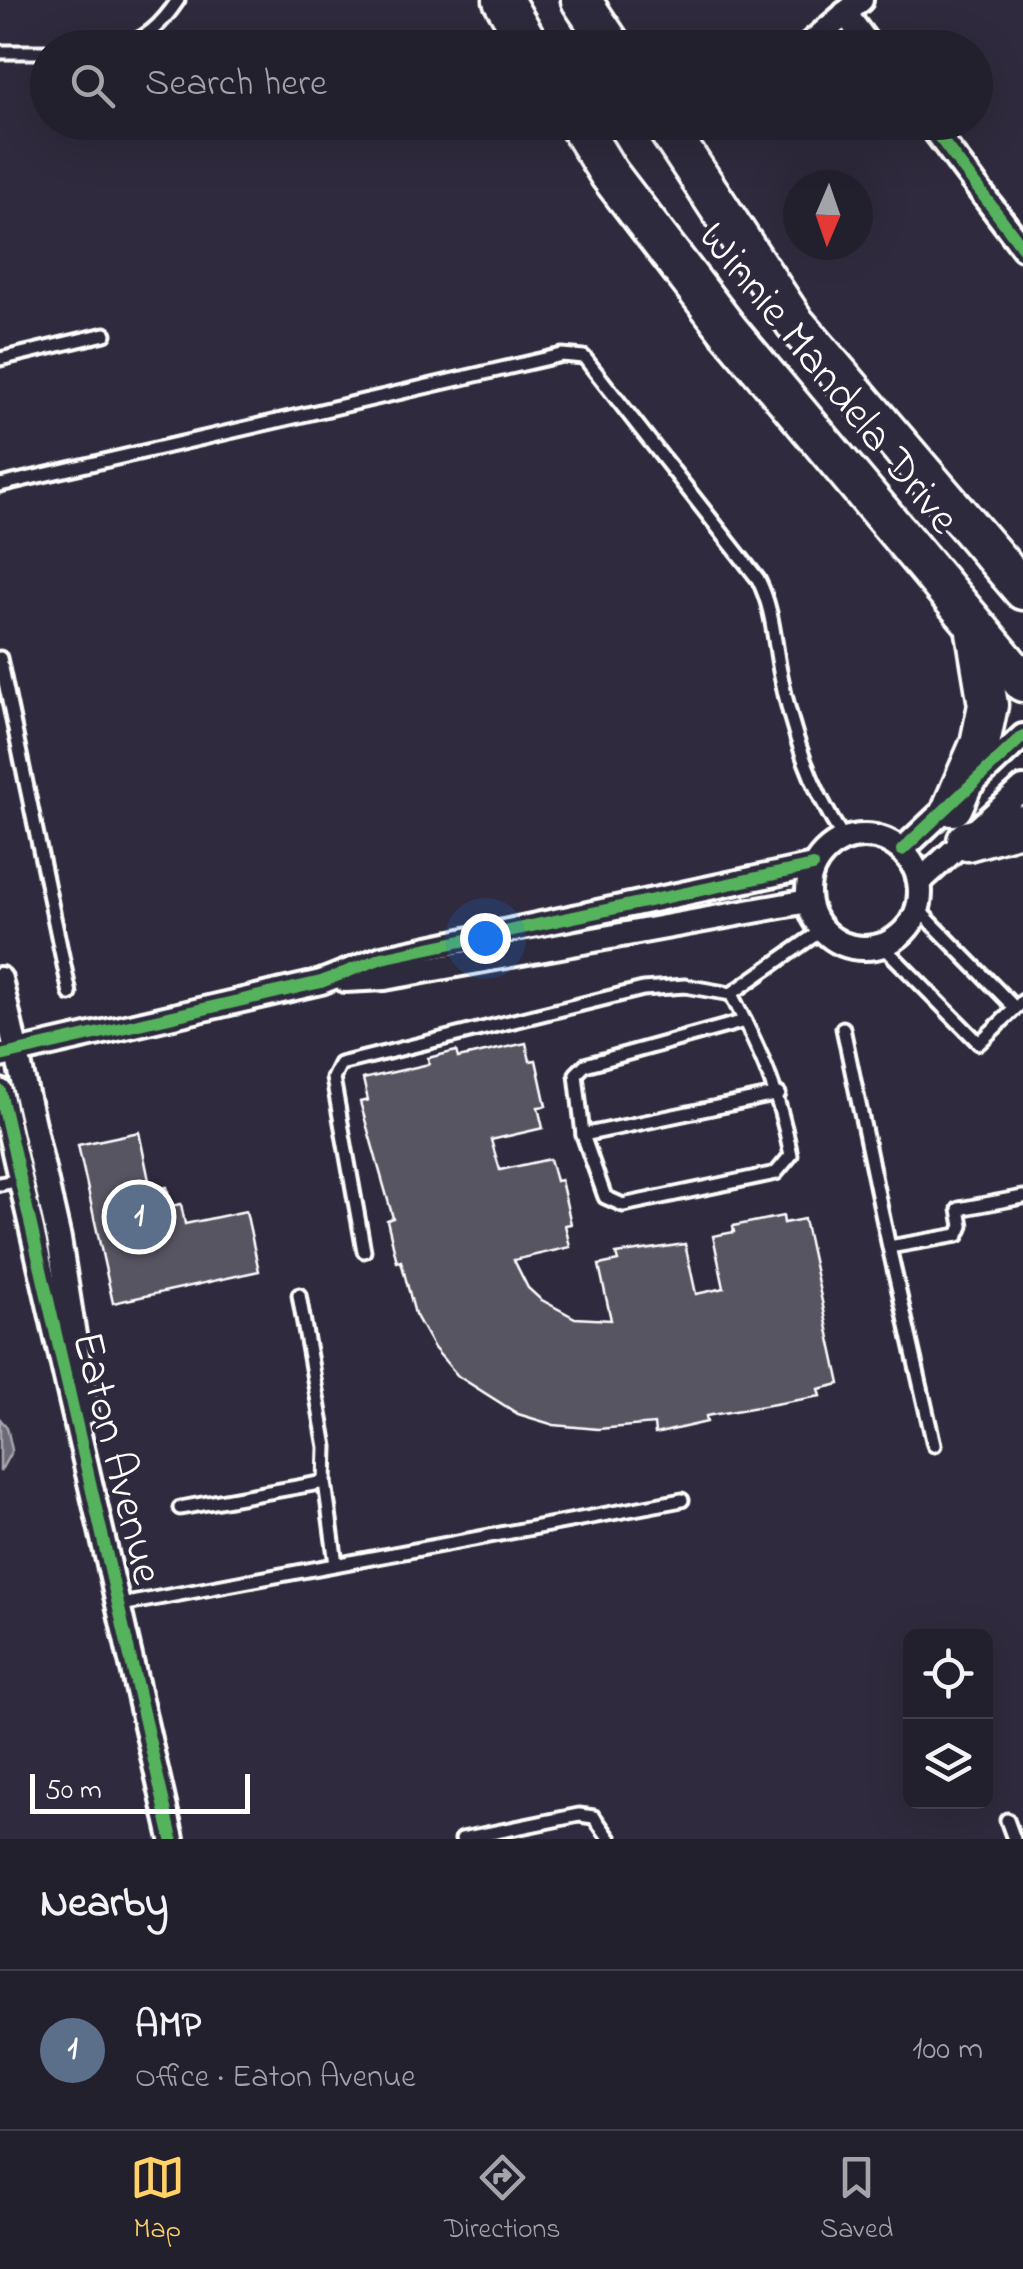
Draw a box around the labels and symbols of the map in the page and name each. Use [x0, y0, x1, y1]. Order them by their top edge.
north arrow [783, 170, 873, 260]
street label: Winnie Mandela Drive [680, 209, 975, 550]
your location [460, 913, 511, 964]
pin: 1 [106, 1180, 172, 1254]
street label: Eaton Avenue [52, 1325, 179, 1592]
scale bar [30, 1769, 250, 1814]

